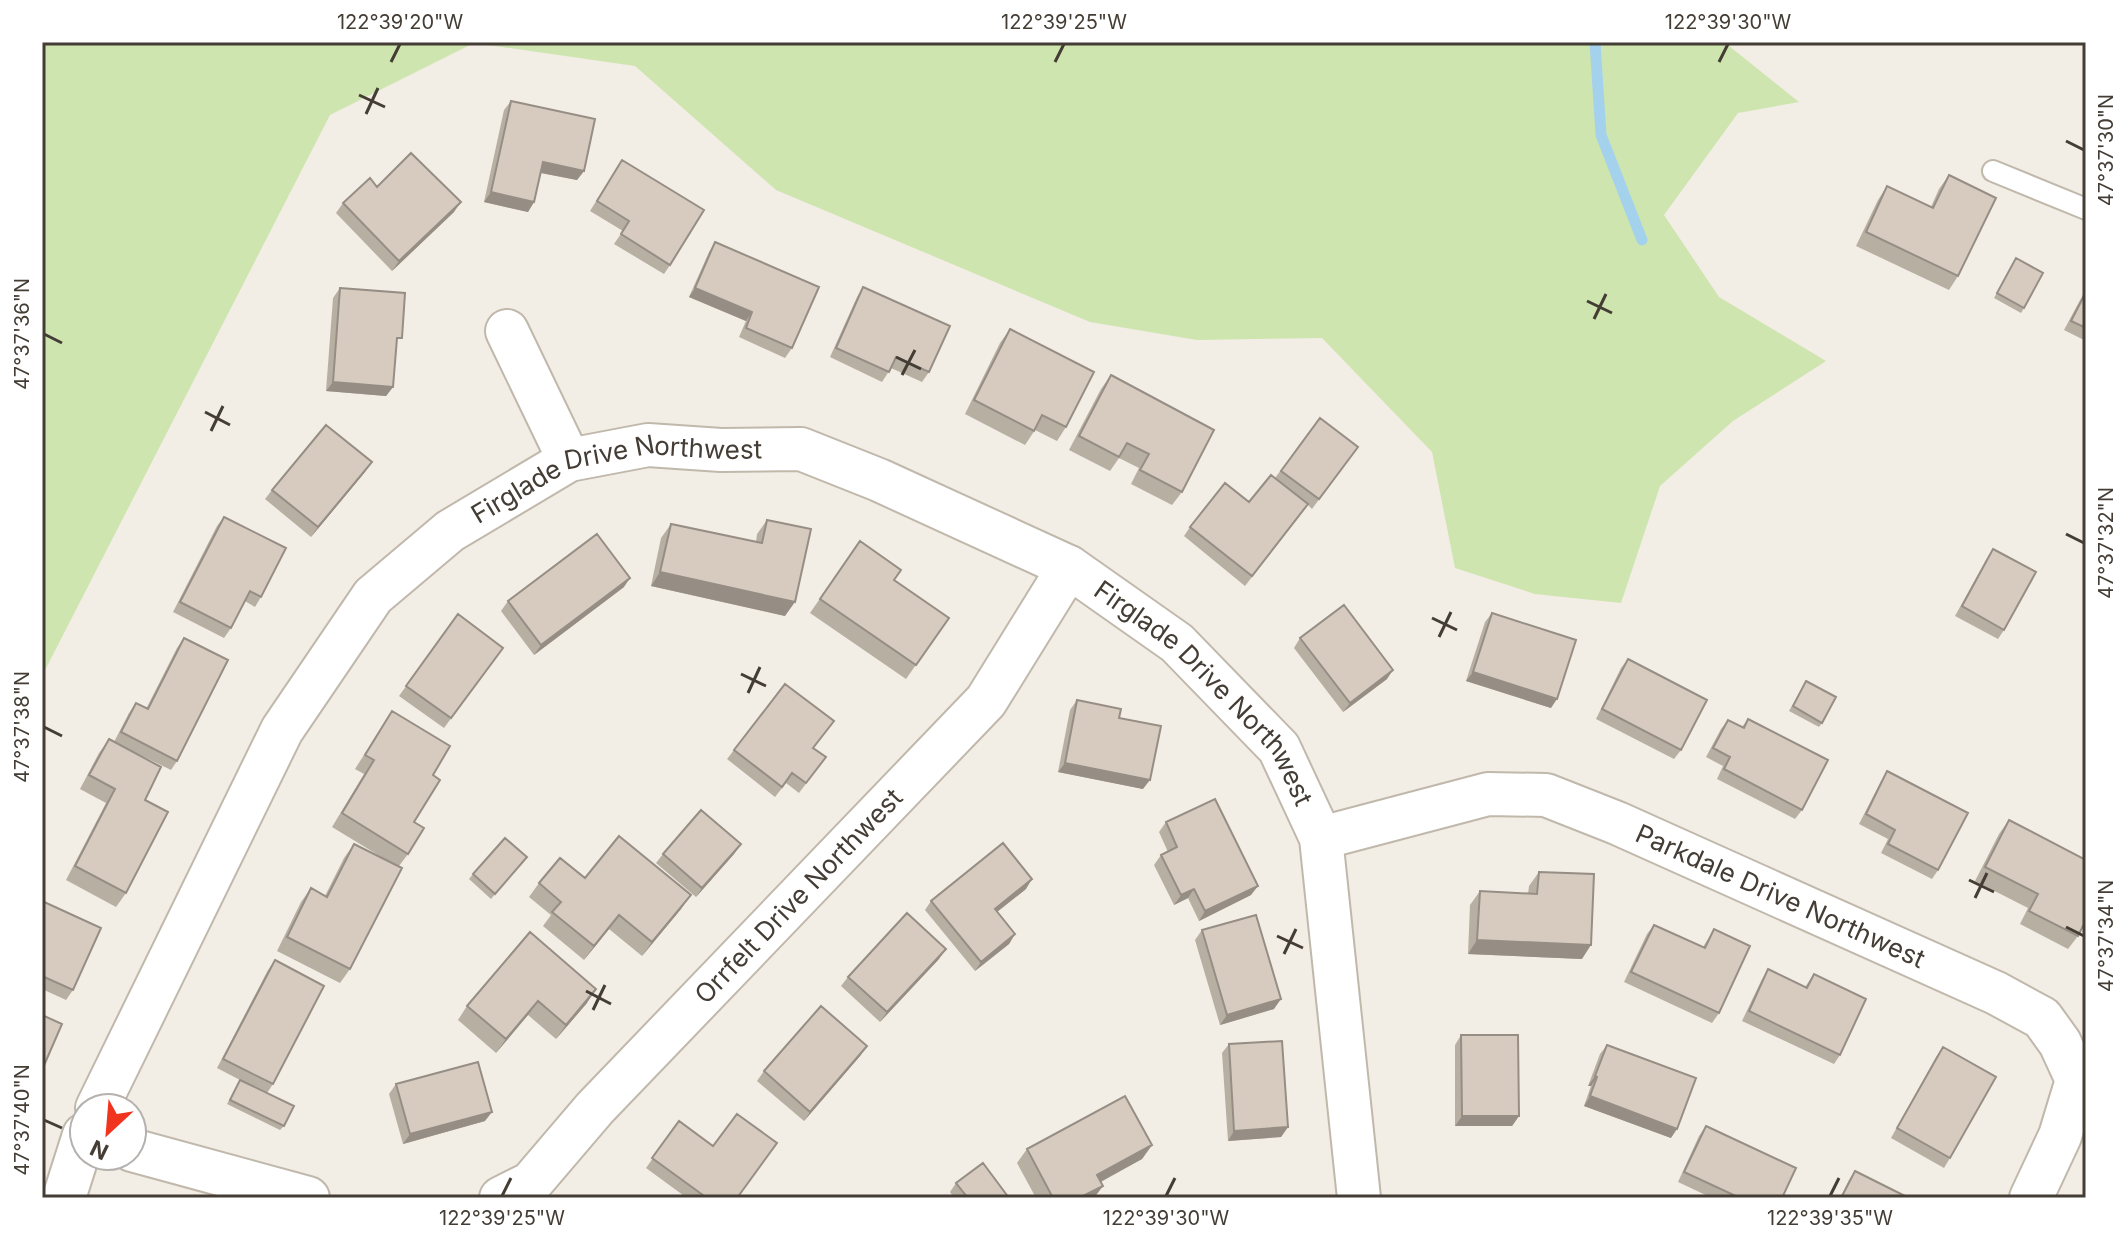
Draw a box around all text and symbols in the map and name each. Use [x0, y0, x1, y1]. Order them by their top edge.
text: 122°39'20"W [337, 10, 463, 34]
text: 122°39'25"W [1001, 10, 1127, 34]
text: 122°39'30"W [1665, 10, 1791, 34]
text: 47°37'30"N [2094, 94, 2118, 206]
text: 47°37'36"N [10, 278, 34, 390]
street label: Firglade Drive Northwest [465, 428, 762, 530]
text: 47°37'32"N [2094, 487, 2118, 599]
street label: Firglade Drive Northwest [1089, 574, 1320, 810]
text: 47°37'38"N [10, 671, 34, 783]
street label: Orrfelt Drive Northwest [688, 782, 909, 1010]
street label: Parkdale Drive Northwest [1631, 817, 1930, 974]
text: 47°37'34"N [2094, 880, 2118, 992]
text: 47°37'40"N [10, 1064, 34, 1176]
north arrow [68, 1092, 148, 1172]
text: N [86, 1135, 112, 1165]
text: 122°39'25"W [439, 1206, 565, 1230]
text: 122°39'30"W [1103, 1206, 1229, 1230]
text: 122°39'35"W [1767, 1206, 1893, 1230]

